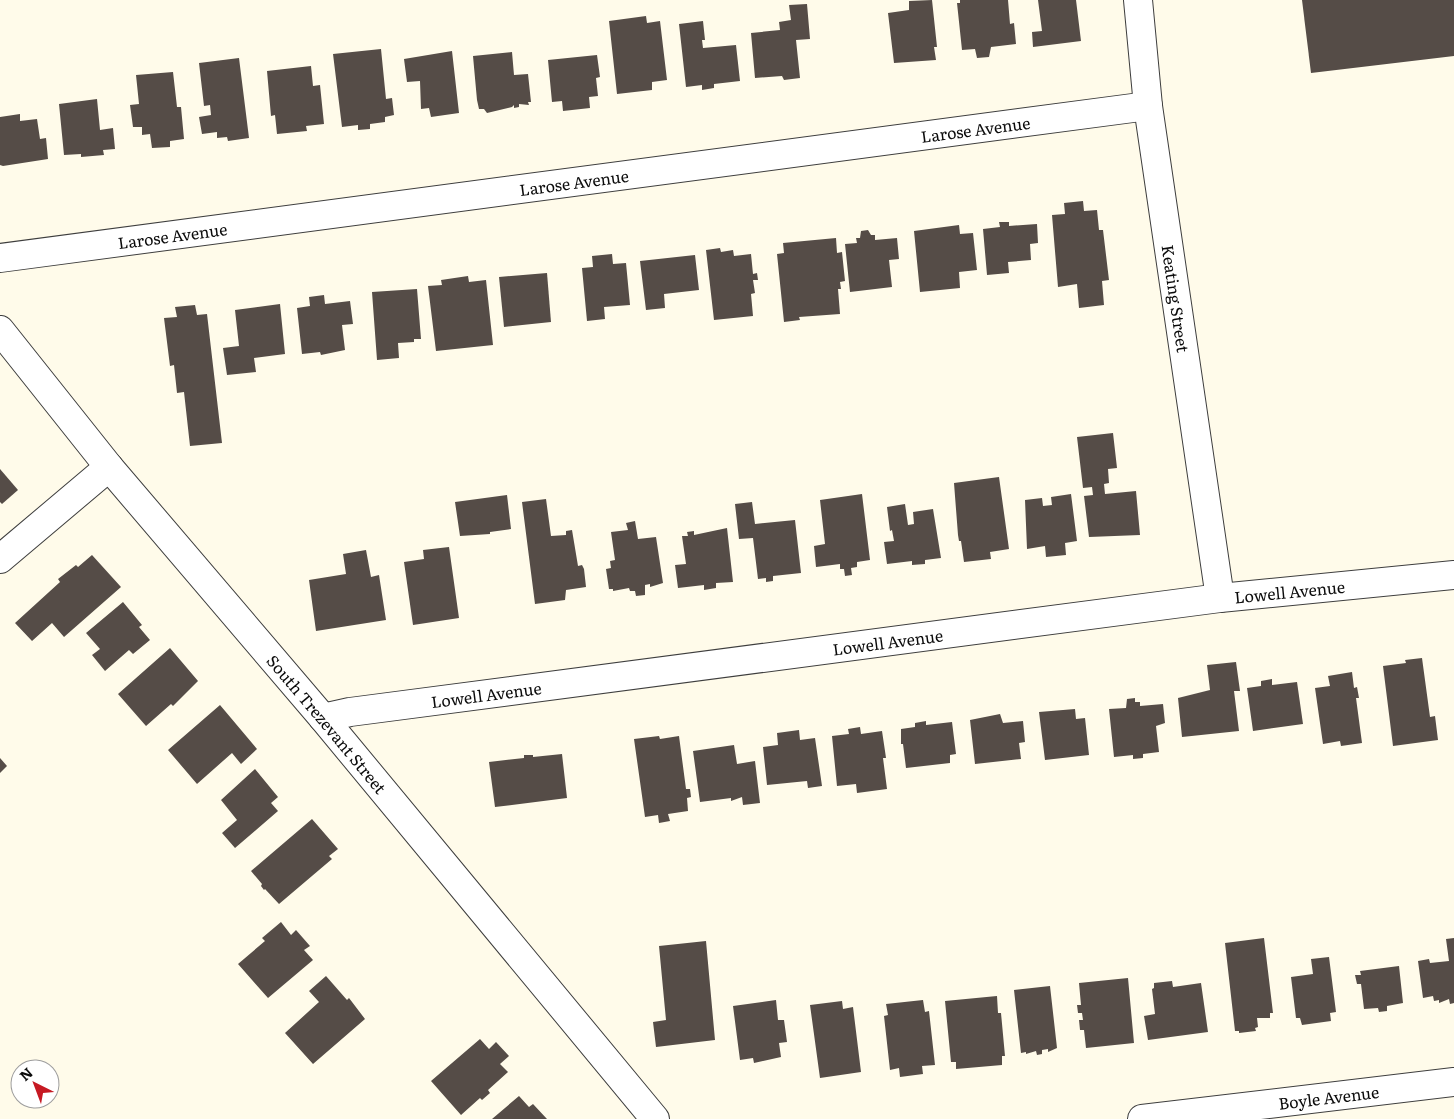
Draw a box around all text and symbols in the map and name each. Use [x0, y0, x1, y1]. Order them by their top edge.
street label: Larose Avenue [919, 110, 1032, 148]
street label: Larose Avenue [518, 163, 630, 201]
street label: Larose Avenue [116, 216, 229, 254]
street label: Keating Street [1156, 243, 1196, 354]
street label: Lowell Avenue [1233, 574, 1346, 609]
street label: Lowell Avenue [831, 622, 944, 661]
street label: South Trezevant Street [262, 649, 393, 799]
street label: Lowell Avenue [429, 675, 543, 713]
north arrow [10, 1059, 60, 1109]
text: N [15, 1062, 37, 1085]
street label: Boyle Avenue [1277, 1079, 1380, 1115]

